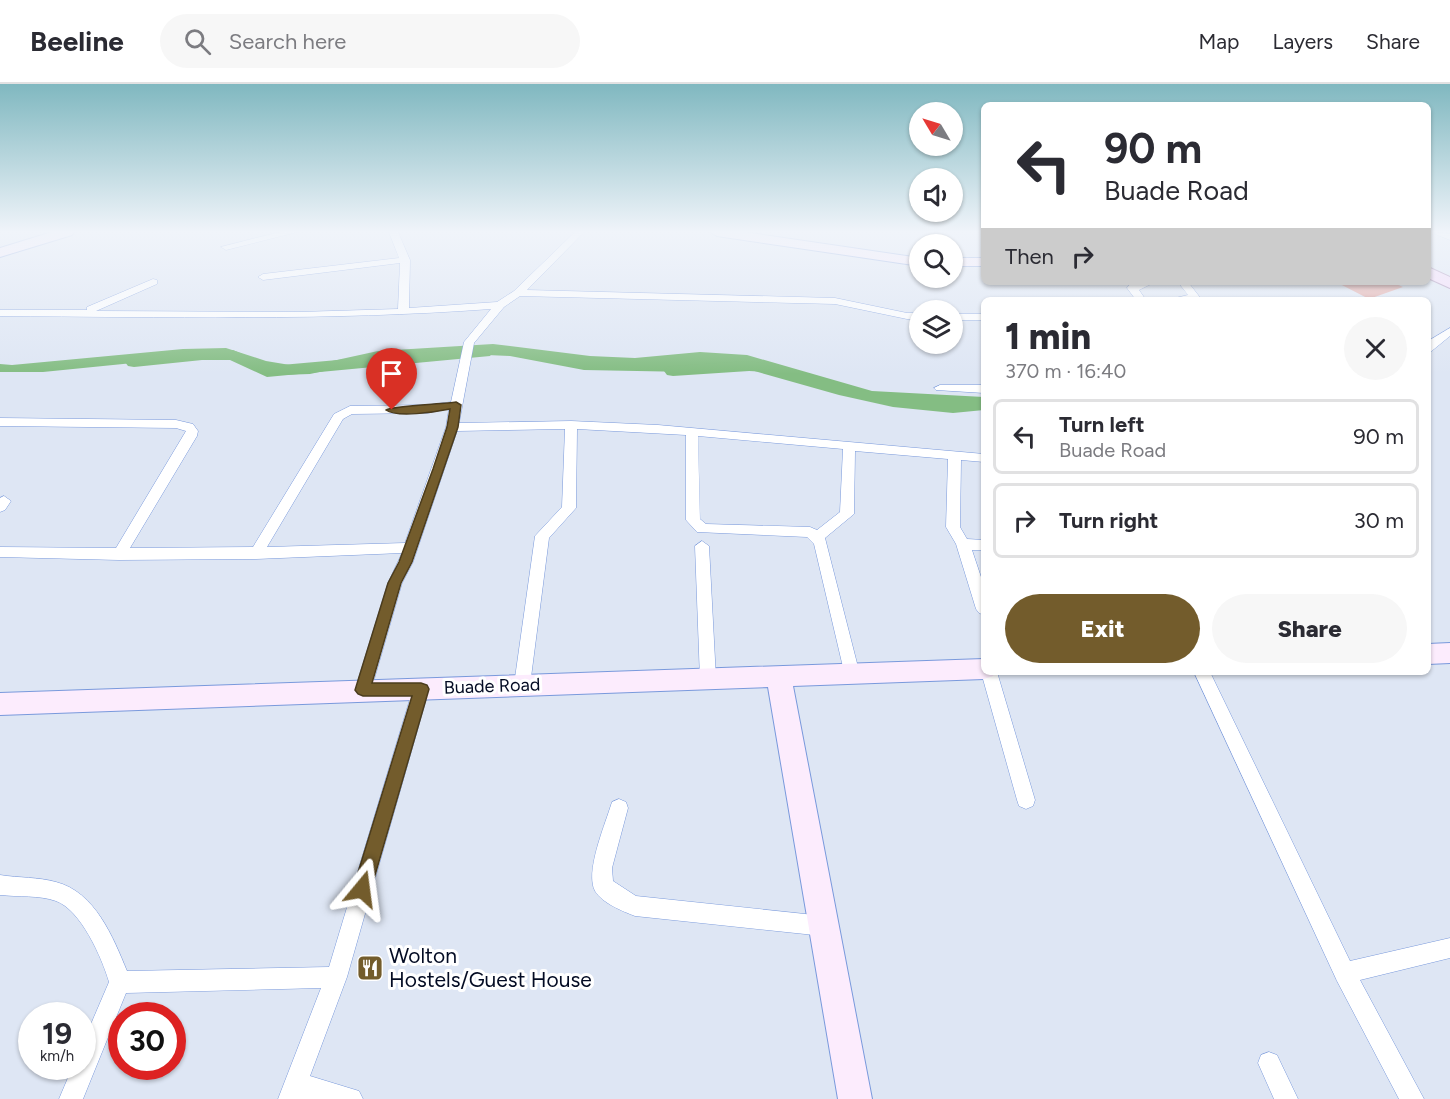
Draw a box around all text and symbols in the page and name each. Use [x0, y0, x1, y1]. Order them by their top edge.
search box [160, 14, 580, 68]
text: Beeline [30, 24, 124, 58]
icon: search [181, 25, 214, 58]
text: Search here [229, 28, 346, 55]
text: Map [1199, 29, 1239, 54]
text: Layers [1272, 29, 1333, 54]
text: Share [1366, 29, 1420, 54]
north arrow [909, 102, 963, 156]
map controls [909, 102, 963, 354]
text: 90 m [1104, 123, 1202, 174]
icon: left [1005, 126, 1083, 204]
button: sound [909, 168, 963, 222]
text: Buade Road [1104, 174, 1249, 207]
button: search [909, 234, 963, 288]
icon: right [1066, 240, 1099, 273]
text: Then [1005, 243, 1054, 270]
button: layers [909, 300, 963, 354]
text: 1 min [1005, 315, 1091, 358]
button: close [1344, 317, 1407, 380]
pin [366, 348, 417, 410]
icon: arrive [375, 357, 408, 390]
text: 370 m · 16:40 [1005, 359, 1126, 383]
text: Turn left [1059, 411, 1145, 438]
icon: left [1008, 420, 1041, 453]
text: 90 m [1353, 423, 1404, 450]
text: Buade Road [1059, 438, 1166, 462]
icon: right [1008, 504, 1041, 537]
text: Turn right [1059, 507, 1158, 534]
text: 30 m [1354, 507, 1404, 534]
button: Exit [1005, 594, 1200, 663]
button: Share [1212, 594, 1407, 663]
street label: Buade Road [443, 673, 541, 699]
position arrow [330, 857, 394, 921]
place label: Wolton Hostels/Guest House [389, 943, 592, 992]
restaurant icon: Wolton Hostels/Guest House [355, 953, 385, 983]
speed limit sign: 30 [108, 1002, 186, 1080]
text: 19 [42, 1015, 72, 1052]
text: km/h [40, 1047, 74, 1065]

